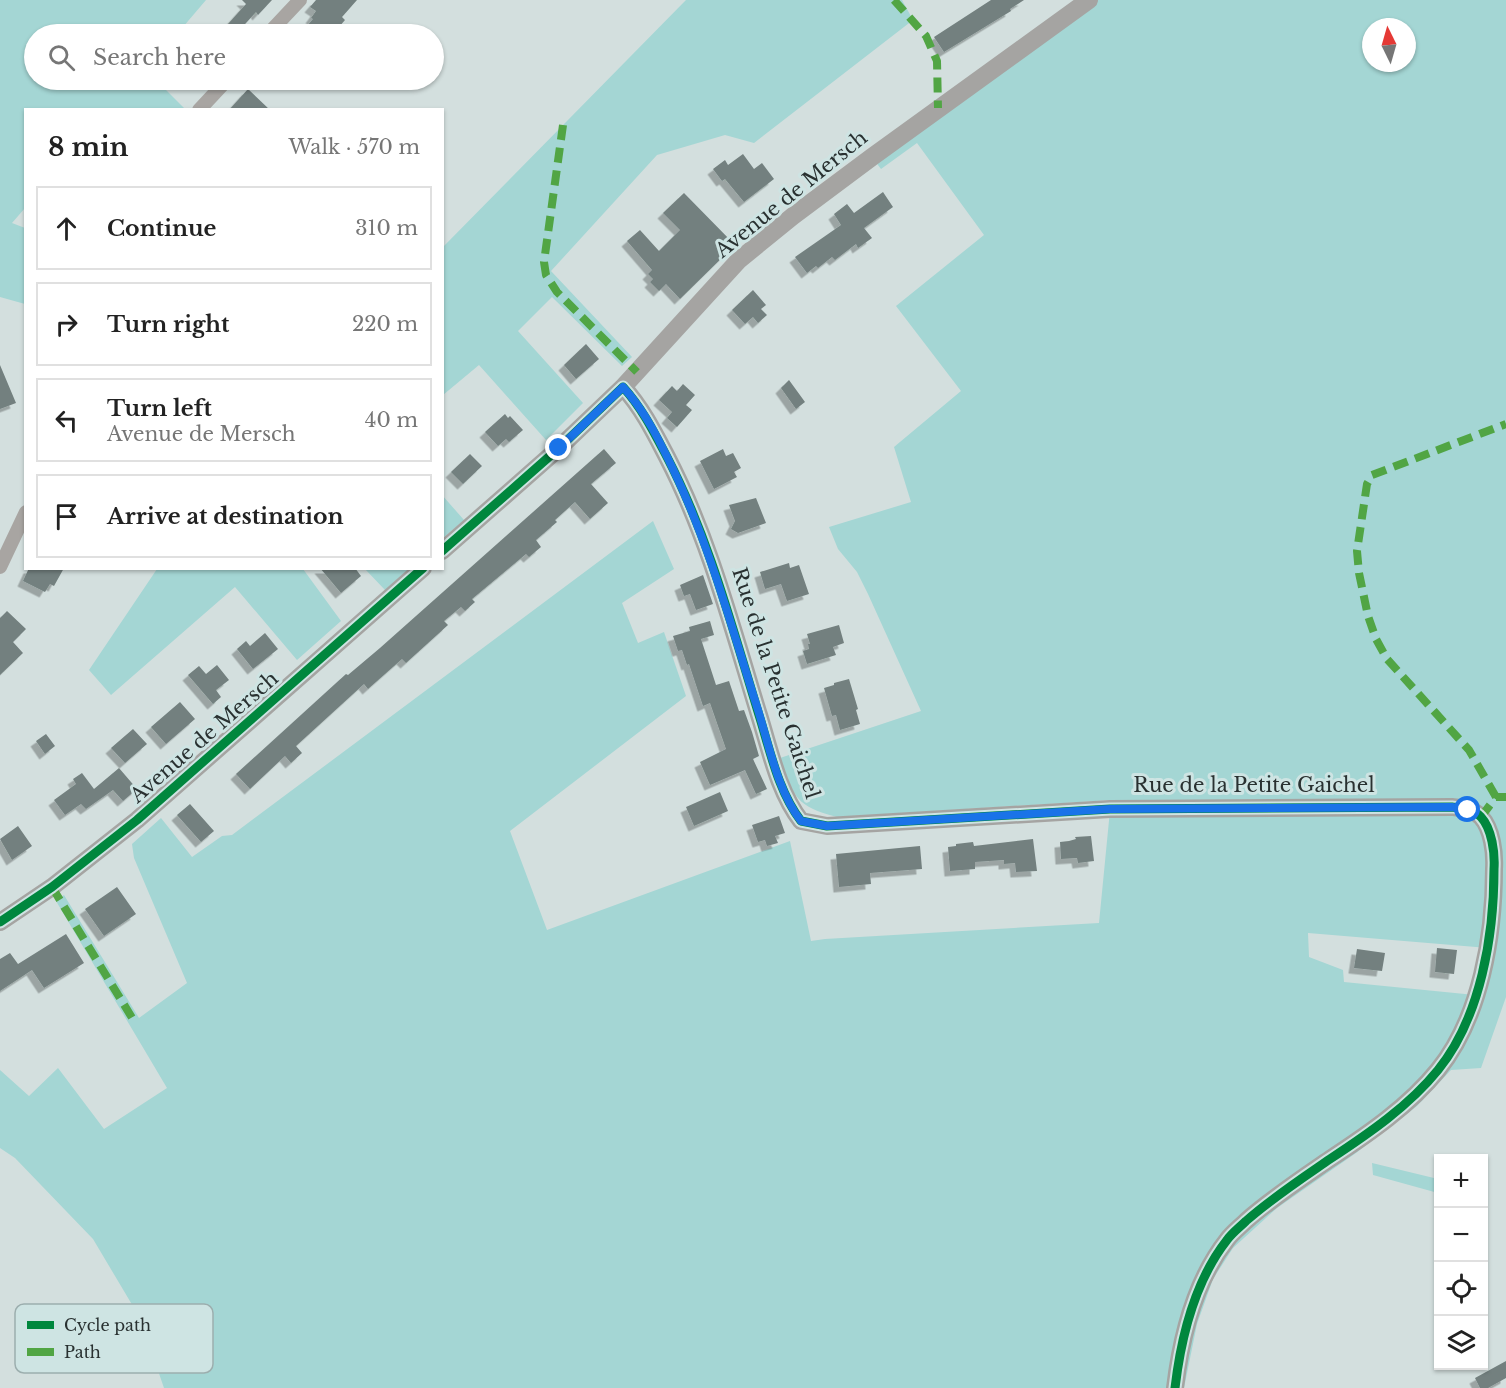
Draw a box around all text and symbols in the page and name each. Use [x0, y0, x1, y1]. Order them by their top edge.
north arrow [1362, 18, 1416, 72]
search box [24, 24, 444, 90]
icon: search [45, 41, 78, 74]
text: Search here [93, 44, 226, 71]
street label: Avenue de Mersch [709, 125, 872, 263]
text: 8 min [48, 131, 128, 163]
text: Walk · 570 m [289, 135, 420, 159]
icon: ahead [50, 212, 83, 245]
text: Continue [107, 215, 216, 242]
text: 310 m [355, 216, 418, 240]
icon: right [50, 308, 83, 341]
text: Turn right [107, 311, 229, 338]
text: 220 m [352, 312, 418, 336]
text: Turn left [107, 395, 212, 422]
icon: left [50, 404, 83, 437]
text: 40 m [365, 408, 418, 432]
text: Avenue de Mersch [107, 422, 295, 446]
route end [545, 434, 571, 460]
icon: arrive [50, 500, 83, 533]
text: Arrive at destination [107, 503, 344, 530]
street label: Rue de la Petite Gaichel [727, 564, 825, 802]
street label: Avenue de Mersch [124, 666, 283, 809]
street label: Rue de la Petite Gaichel [1133, 773, 1375, 797]
route start [1454, 796, 1480, 822]
map controls [1434, 1154, 1488, 1370]
button: + [1434, 1154, 1488, 1208]
button: − [1434, 1208, 1488, 1262]
button: locate [1434, 1262, 1488, 1316]
legend [15, 1304, 213, 1373]
text: Cycle path [64, 1315, 151, 1335]
button: layers [1434, 1316, 1488, 1370]
text: Path [64, 1342, 101, 1362]

